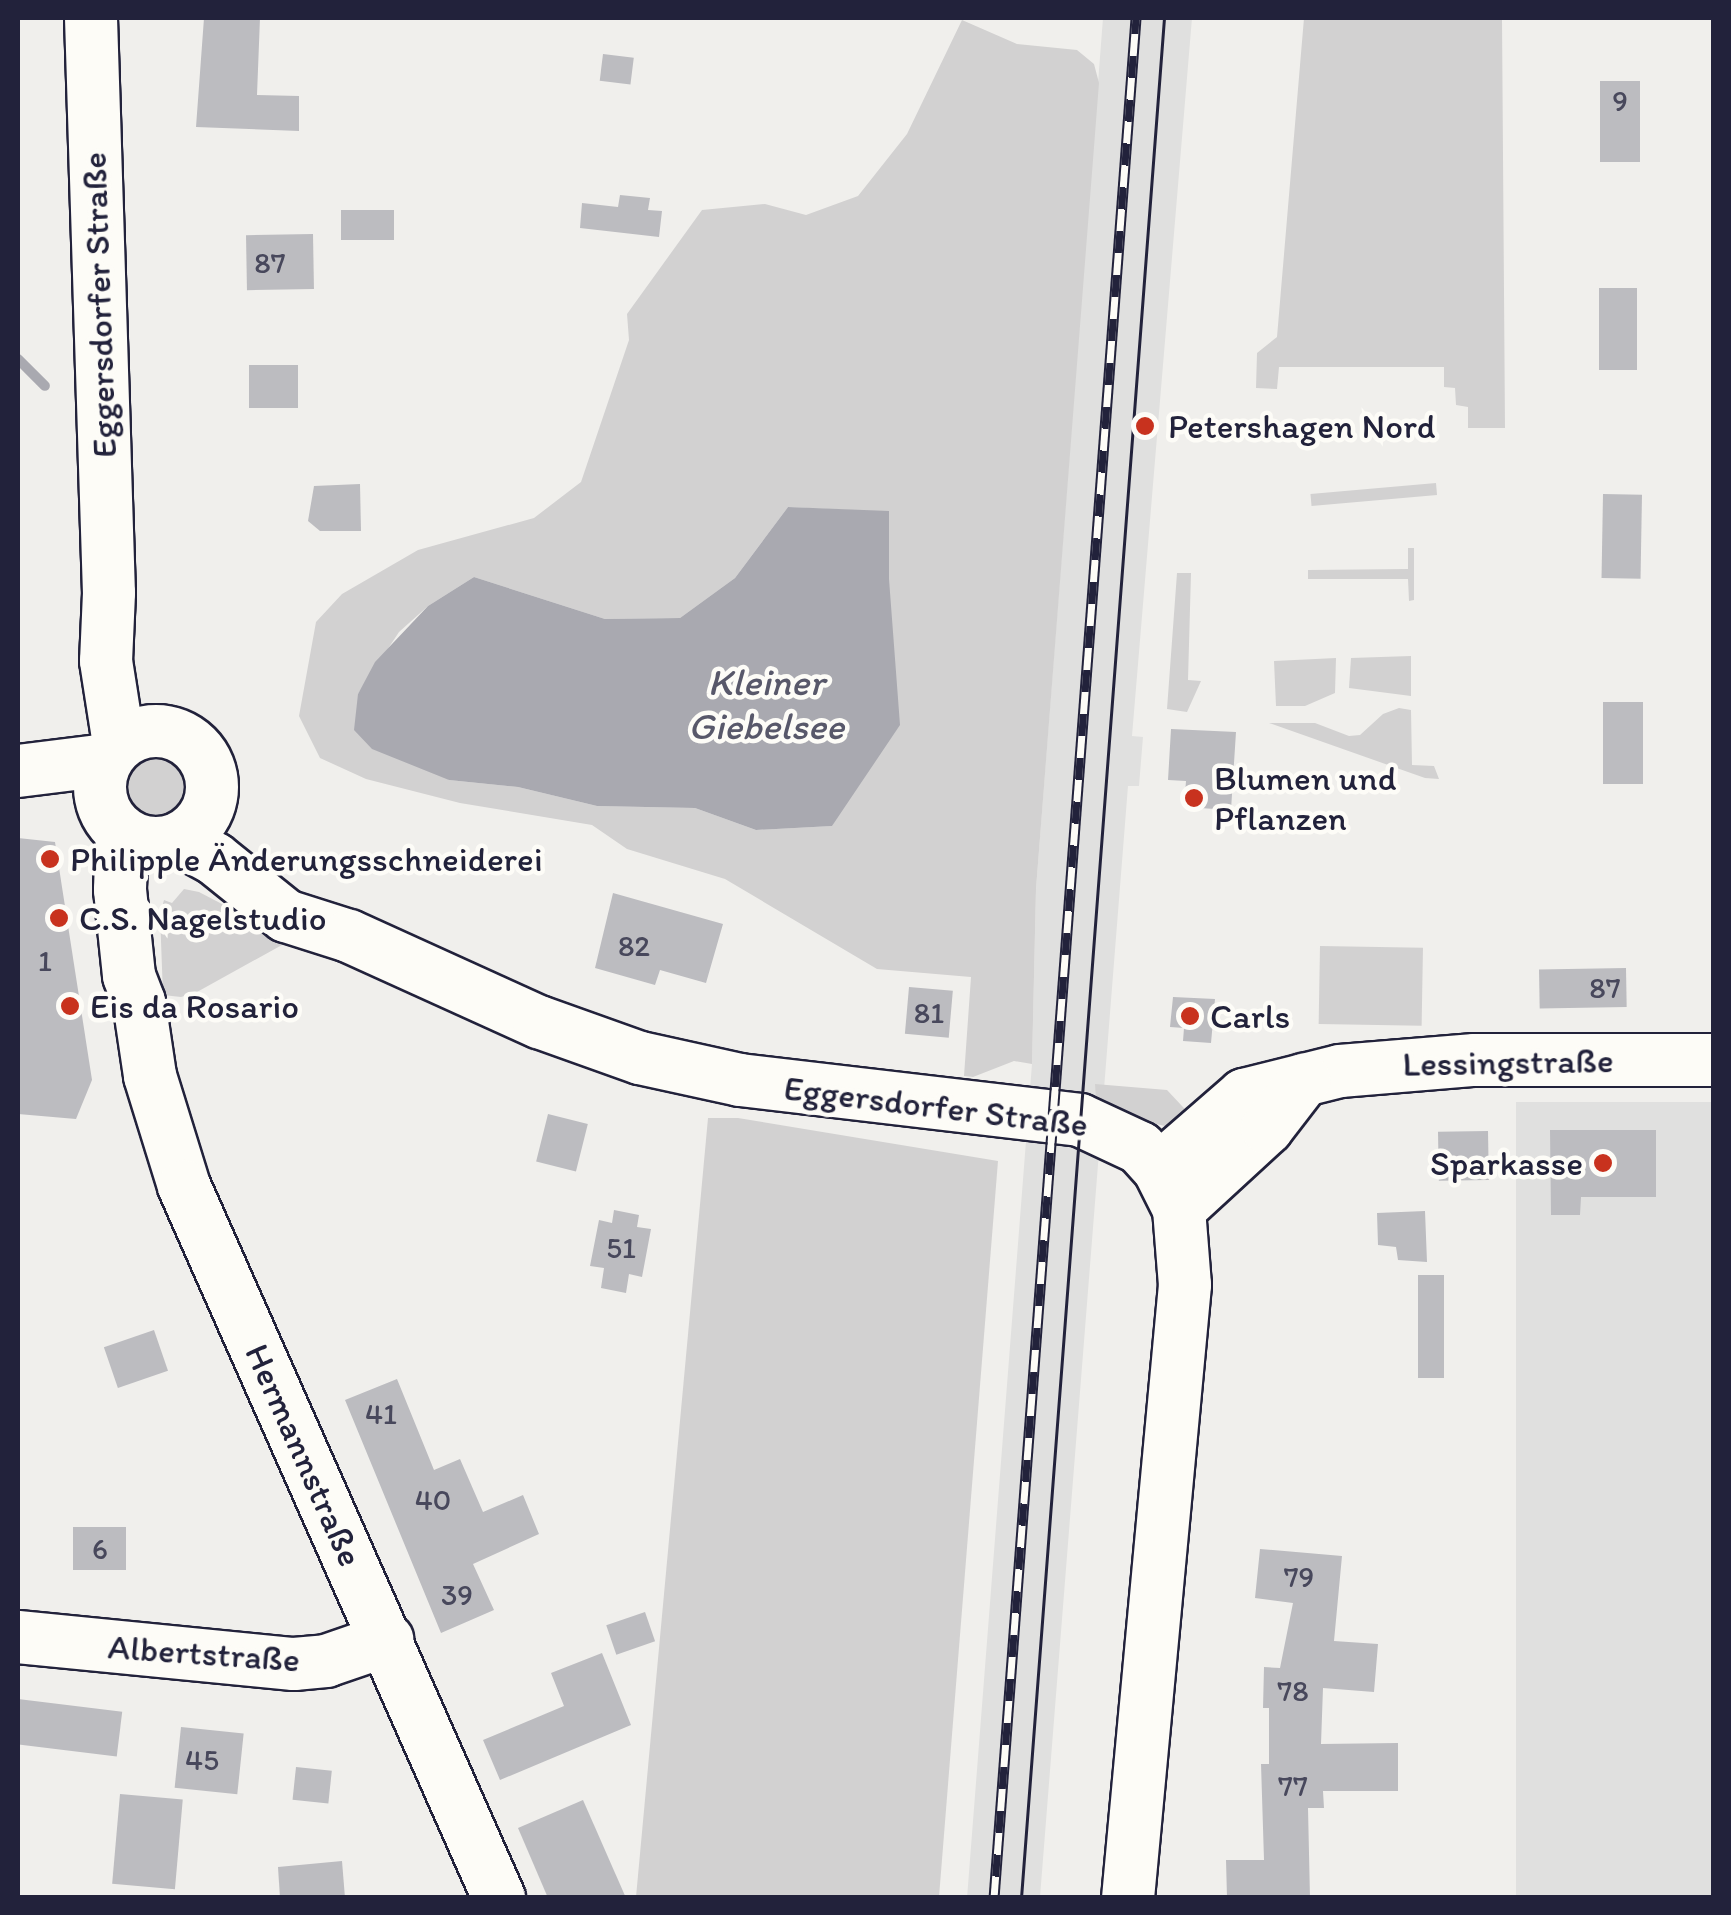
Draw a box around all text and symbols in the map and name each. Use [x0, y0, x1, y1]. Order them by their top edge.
house number: 9 [1612, 83, 1628, 119]
street label: Eggersdorfer Straße [73, 152, 125, 458]
house number: 87 [254, 245, 286, 281]
place label: Petershagen Nord [1168, 405, 1436, 447]
marker: Petershagen Nord [1132, 413, 1158, 439]
water label: Kleiner Giebelsee [688, 660, 844, 749]
place label: Blumen und Pflanzen [1214, 757, 1396, 839]
marker: Blumen und Pflanzen [1183, 787, 1205, 809]
place label: Philipple Änderungsschneiderei [70, 838, 543, 880]
marker: Philipple Änderungsschneiderei [39, 848, 61, 870]
place label: C.S. Nagelstudio [79, 897, 326, 939]
marker: C.S. Nagelstudio [48, 907, 70, 929]
house number: 82 [618, 928, 650, 964]
house number: 1 [38, 943, 52, 979]
house number: 87 [1589, 970, 1621, 1006]
place label: Eis da Rosario [90, 985, 299, 1027]
marker: Eis da Rosario [59, 995, 81, 1017]
house number: 81 [914, 995, 944, 1031]
place label: Carls [1210, 995, 1290, 1037]
marker: Carls [1179, 1005, 1201, 1027]
street label: Lessingstraße [1402, 1039, 1614, 1085]
street label: Eggersdorfer Straße [782, 1067, 1090, 1145]
place label: Sparkasse [1430, 1142, 1583, 1184]
marker: Sparkasse [1592, 1152, 1614, 1174]
house number: 51 [606, 1230, 636, 1266]
street label: Hermannstraße [236, 1337, 372, 1573]
house number: 41 [365, 1396, 397, 1432]
house number: 40 [415, 1482, 451, 1518]
house number: 6 [92, 1531, 108, 1567]
house number: 79 [1284, 1559, 1314, 1595]
house number: 39 [441, 1577, 473, 1613]
street label: Albertstraße [107, 1625, 301, 1681]
house number: 78 [1277, 1673, 1309, 1709]
house number: 45 [185, 1742, 219, 1778]
house number: 77 [1278, 1768, 1308, 1804]

